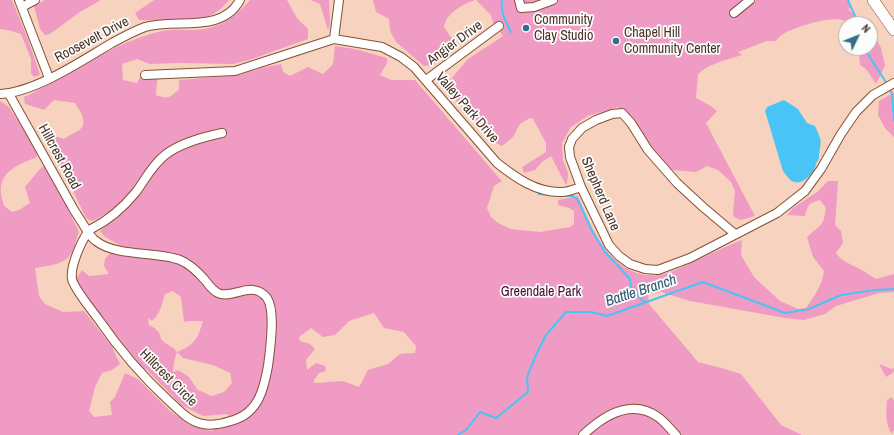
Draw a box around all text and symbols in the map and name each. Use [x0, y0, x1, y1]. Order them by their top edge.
place label: Community Clay Studio [534, 12, 593, 44]
street label: Roosevelt Drive [52, 13, 132, 67]
north arrow [838, 16, 878, 56]
street label: Angier Drive [424, 17, 486, 69]
text: N [859, 21, 873, 36]
marker: Community Clay Studio [521, 23, 531, 33]
place label: Chapel Hill Community Center [624, 25, 720, 58]
marker: Chapel Hill Community Center [611, 36, 621, 46]
street label: Valley Park Drive [432, 69, 502, 147]
street label: Hillcrest Road [34, 121, 84, 193]
street label: Shepherd Lane [577, 155, 623, 233]
water label: Battle Branch [603, 271, 679, 311]
park label: Greendale Park [501, 284, 581, 300]
street label: Hillcrest Circle [136, 346, 200, 410]

